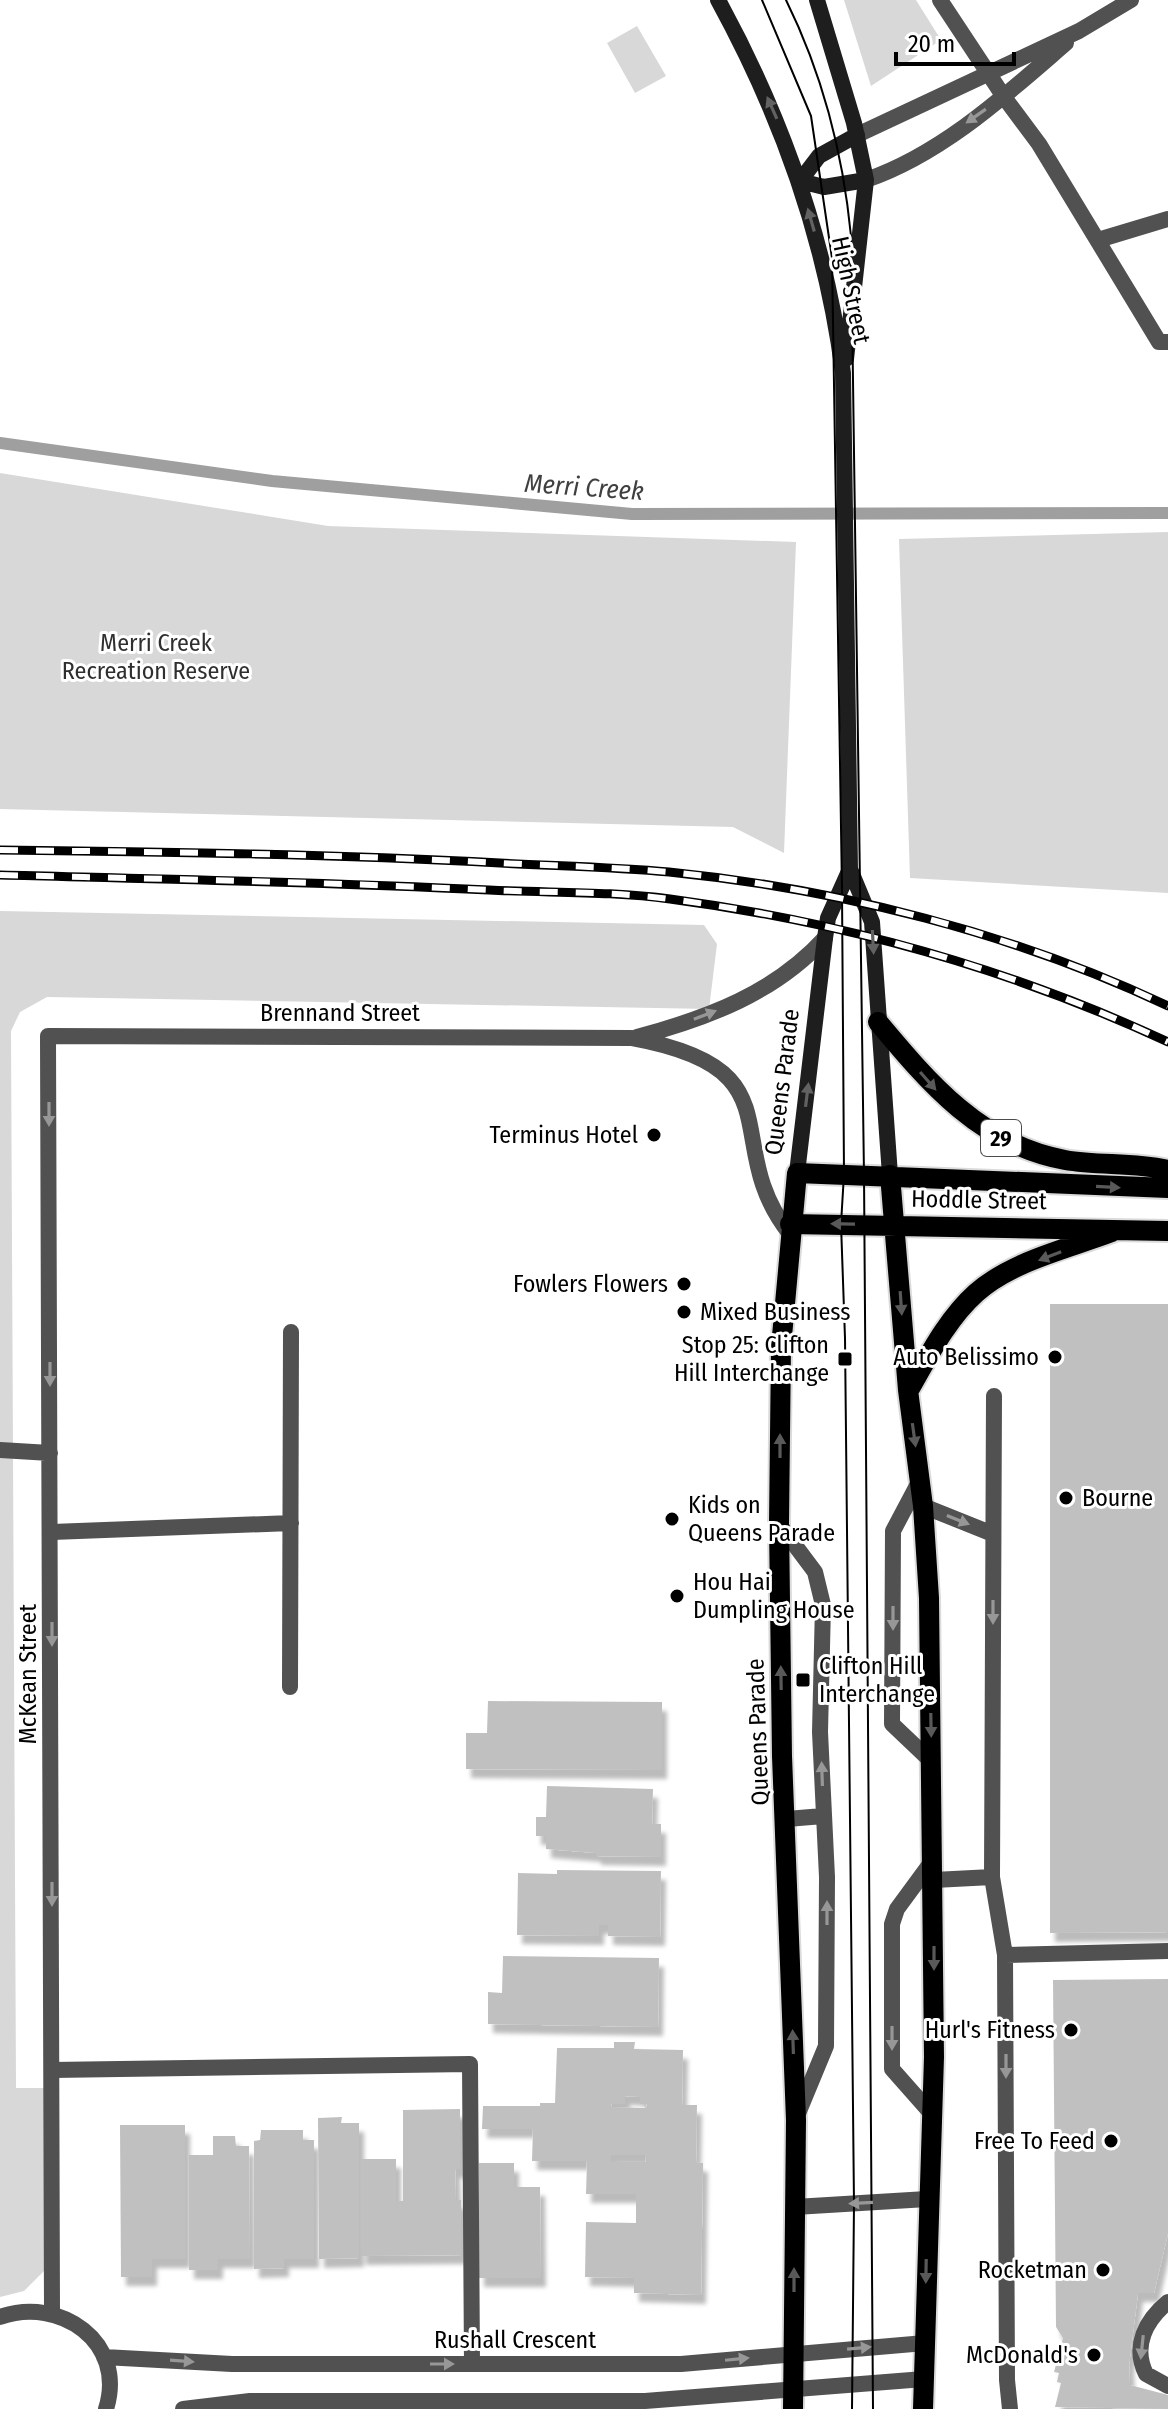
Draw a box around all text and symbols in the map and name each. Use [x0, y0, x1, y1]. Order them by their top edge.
scale bar [896, 16, 1014, 66]
text: 20 m [908, 30, 955, 58]
one-way arrow [765, 96, 779, 120]
one-way arrow [966, 108, 987, 123]
one-way arrow [804, 208, 817, 232]
street label: High Street [826, 234, 876, 346]
water label: Merri Creek [523, 468, 645, 507]
park label: Merri Creek Recreation Reserve [62, 629, 250, 685]
one-way arrow [867, 930, 880, 955]
street label: Brennand Street [260, 999, 420, 1027]
street label: Queens Parade [759, 1007, 805, 1157]
one-way arrow [694, 1008, 718, 1021]
one-way arrow [919, 1070, 936, 1090]
one-way arrow [800, 1082, 813, 1107]
one-way arrow [43, 1102, 55, 1127]
road number: 29 [981, 1120, 1021, 1156]
place label: Terminus Hotel [490, 1121, 638, 1149]
marker: Terminus Hotel [645, 1126, 663, 1144]
one-way arrow [1096, 1181, 1121, 1194]
street label: Hoddle Street [911, 1185, 1047, 1215]
one-way arrow [830, 1218, 855, 1230]
one-way arrow [1038, 1250, 1062, 1263]
place label: Fowlers Flowers [513, 1270, 668, 1298]
marker: Fowlers Flowers [675, 1275, 693, 1293]
one-way arrow [895, 1291, 908, 1316]
place label: Mixed Business [700, 1298, 851, 1326]
marker: Mixed Business [675, 1303, 693, 1321]
place label: Stop 25: Clifton Hill Interchange [674, 1331, 829, 1387]
place label: Auto Belissimo [893, 1343, 1039, 1371]
marker: Auto Belissimo [1046, 1348, 1064, 1366]
marker: Stop 25: Clifton Hill Interchange [836, 1350, 854, 1368]
one-way arrow [44, 1362, 56, 1387]
one-way arrow [908, 1423, 921, 1448]
one-way arrow [774, 1433, 786, 1458]
place label: Bourne [1082, 1484, 1153, 1512]
marker: Bourne [1057, 1489, 1075, 1507]
place label: Kids on Queens Parade [688, 1491, 835, 1547]
marker: Kids on Queens Parade [663, 1510, 681, 1528]
one-way arrow [946, 1514, 970, 1527]
place label: Hou Hai Dumpling House [693, 1568, 855, 1624]
marker: Hou Hai Dumpling House [668, 1587, 686, 1605]
one-way arrow [987, 1600, 999, 1625]
street label: McKean Street [14, 1604, 42, 1744]
one-way arrow [887, 1606, 899, 1631]
one-way arrow [46, 1622, 58, 1647]
place label: Clifton Hill Interchange [819, 1652, 935, 1708]
street label: Queens Parade [741, 1658, 775, 1806]
one-way arrow [775, 1665, 788, 1690]
marker: Clifton Hill Interchange [794, 1671, 812, 1689]
one-way arrow [925, 1713, 937, 1738]
one-way arrow [815, 1761, 828, 1786]
one-way arrow [46, 1882, 58, 1907]
one-way arrow [821, 1900, 833, 1925]
one-way arrow [928, 1946, 940, 1971]
place label: Hurl's Fitness [925, 2016, 1055, 2044]
marker: Hurl's Fitness [1062, 2021, 1080, 2039]
one-way arrow [886, 2026, 898, 2051]
one-way arrow [787, 2029, 800, 2054]
one-way arrow [1000, 2054, 1012, 2079]
place label: Free To Feed [974, 2127, 1095, 2155]
marker: Free To Feed [1102, 2132, 1120, 2150]
one-way arrow [848, 2197, 873, 2210]
place label: Rocketman [978, 2256, 1087, 2284]
one-way arrow [920, 2259, 932, 2284]
marker: Rocketman [1094, 2261, 1112, 2279]
one-way arrow [788, 2267, 801, 2292]
street label: Rushall Crescent [434, 2326, 596, 2354]
one-way arrow [1135, 2334, 1148, 2359]
one-way arrow [847, 2341, 872, 2354]
place label: McDonald's [966, 2341, 1078, 2369]
marker: McDonald's [1085, 2346, 1103, 2364]
one-way arrow [724, 2352, 749, 2365]
one-way arrow [170, 2355, 195, 2368]
one-way arrow [430, 2358, 455, 2370]

